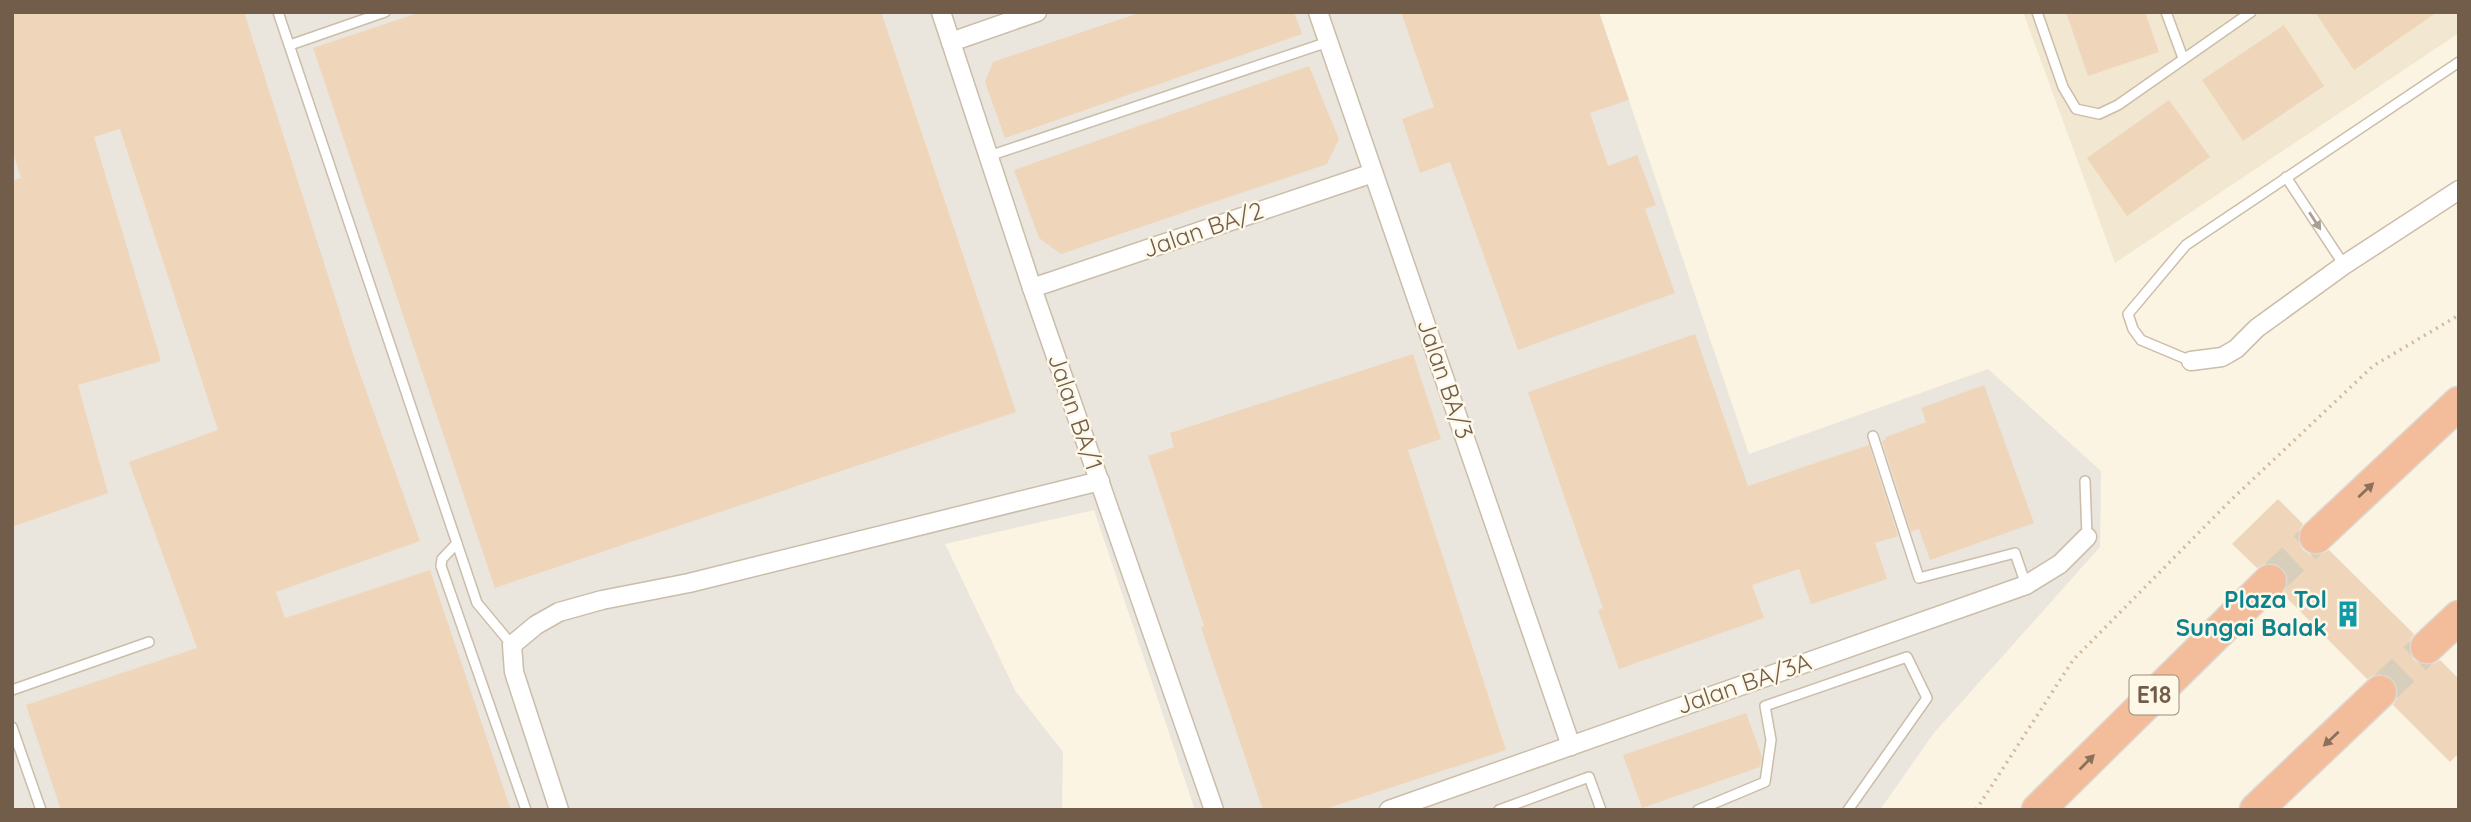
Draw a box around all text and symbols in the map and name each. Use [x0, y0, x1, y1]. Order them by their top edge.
street label: Jalan BA/2 [1138, 194, 1267, 264]
one-way arrow [2308, 212, 2322, 230]
street label: Jalan BA/3 [1411, 315, 1480, 443]
street label: Jalan BA/1 [1042, 349, 1110, 474]
one-way arrow [2357, 482, 2374, 499]
place label: Plaza Tol Sungai Balak [2176, 584, 2327, 642]
building icon: Plaza Tol Sungai Balak [2333, 599, 2363, 629]
street label: Jalan BA/3A [1672, 646, 1815, 720]
road number: E18 [2130, 676, 2178, 715]
one-way arrow [2323, 731, 2340, 747]
one-way arrow [2078, 753, 2095, 770]

